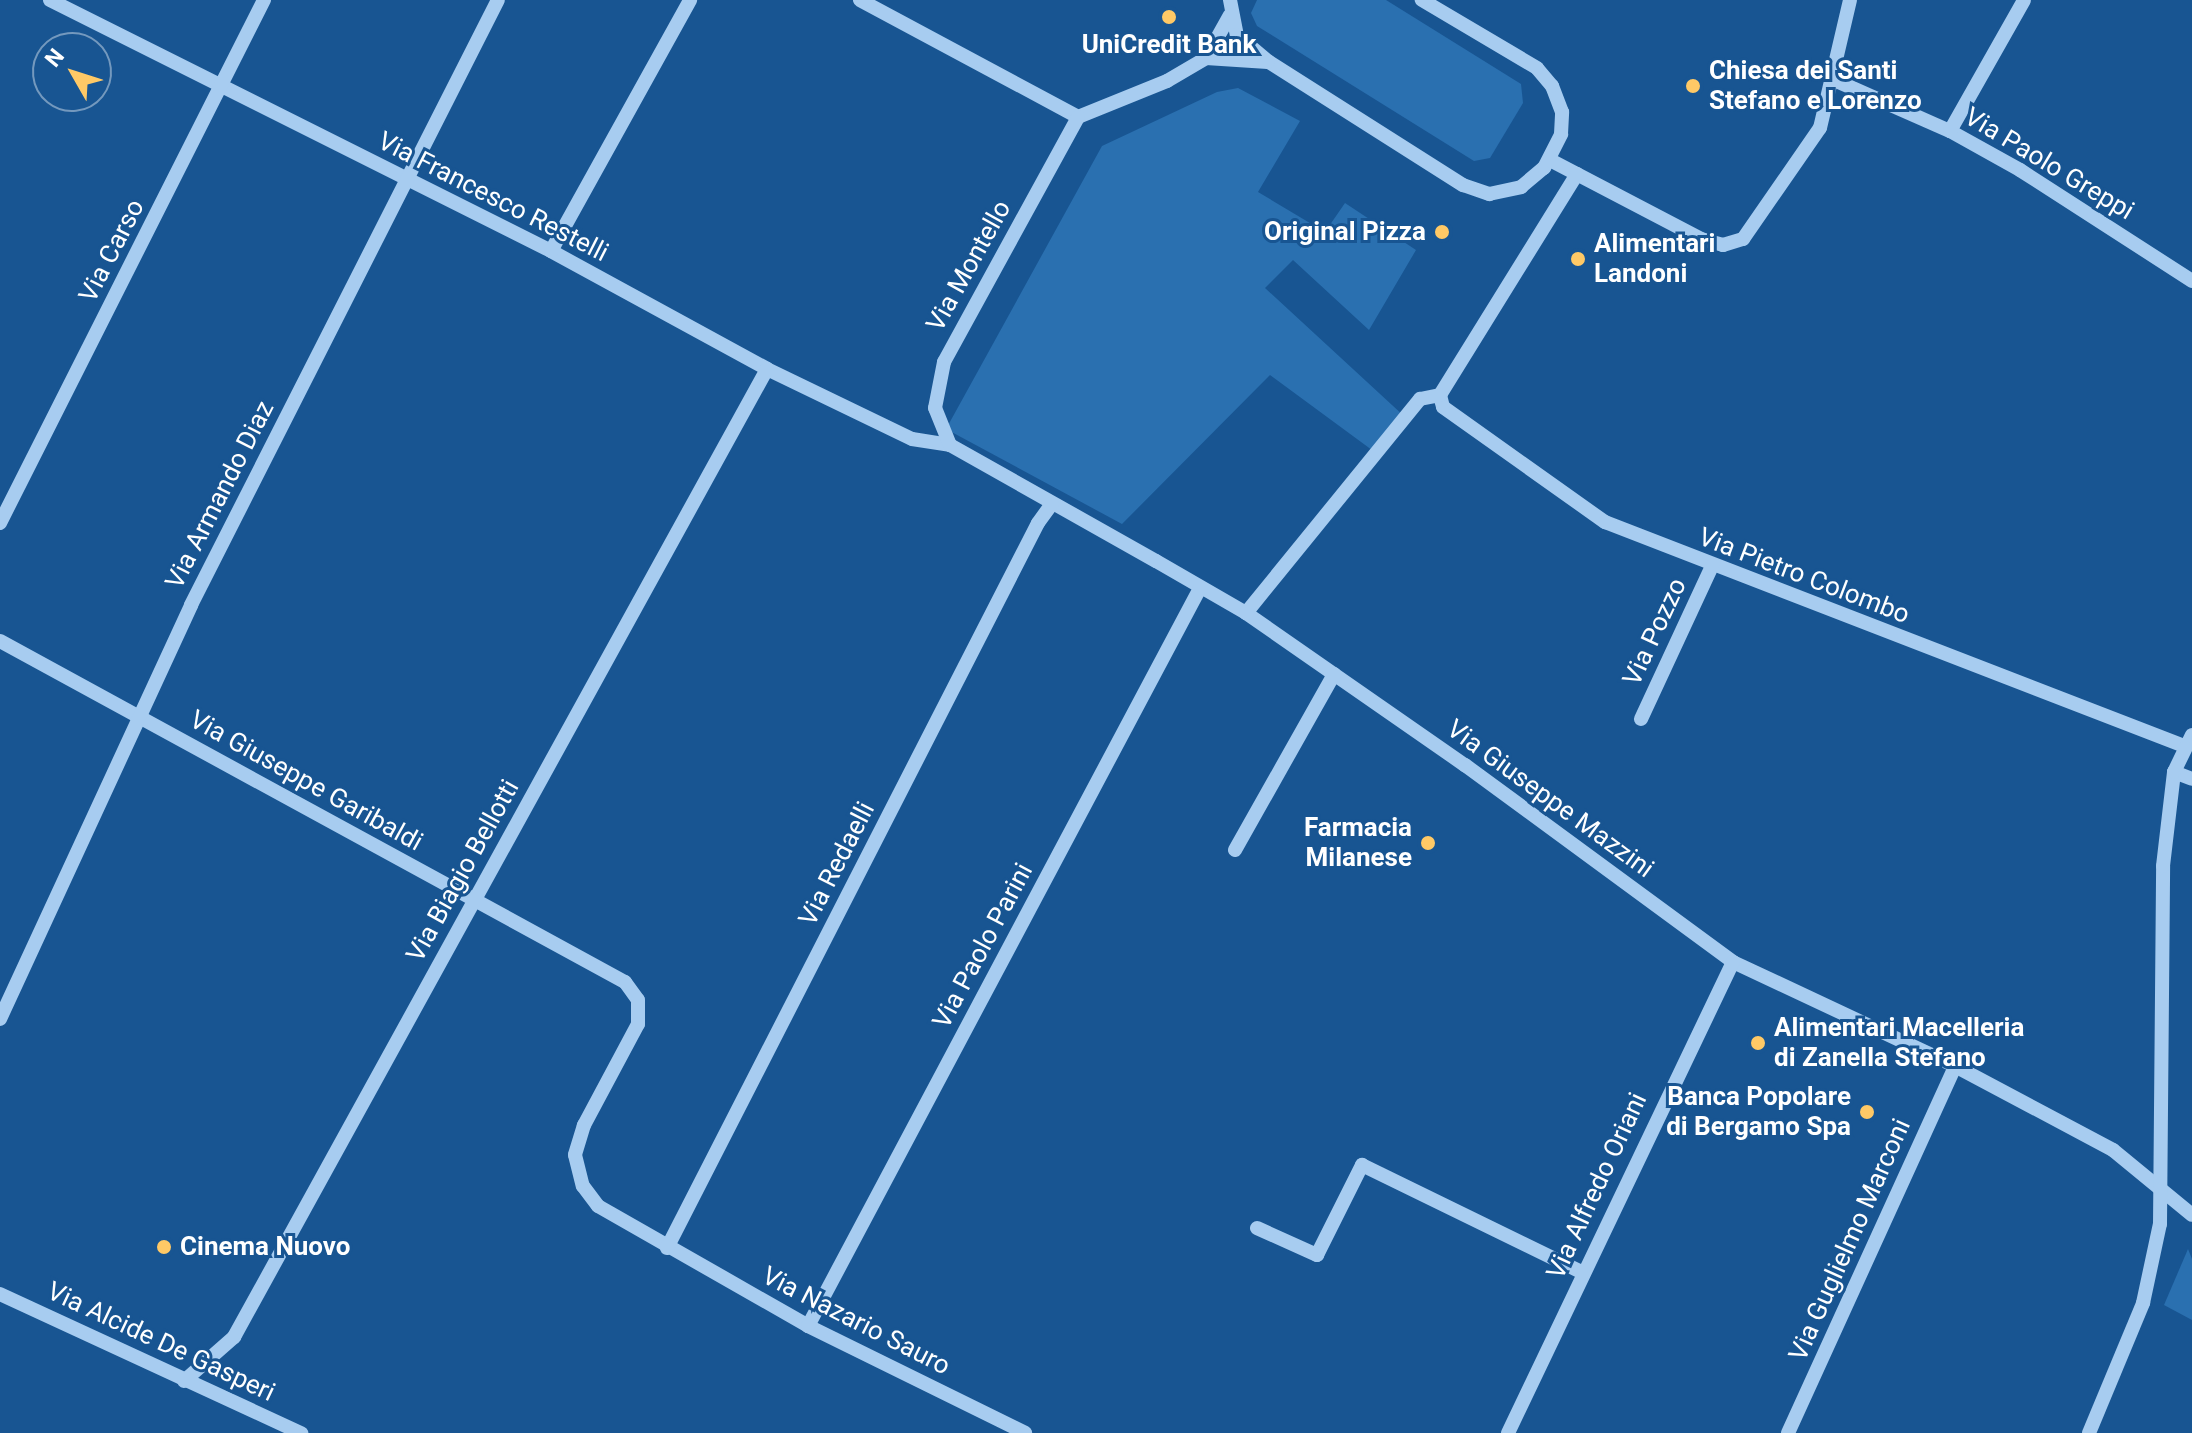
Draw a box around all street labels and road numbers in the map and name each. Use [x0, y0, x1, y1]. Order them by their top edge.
street label: Via Paolo Greppi [1959, 101, 2139, 227]
street label: Via Francesco Restelli [373, 125, 613, 269]
street label: Via Carso [73, 194, 151, 308]
street label: Via Montello [920, 195, 1018, 337]
street label: Via Armando Diaz [159, 396, 281, 594]
street label: Via Pietro Colombo [1694, 521, 1914, 631]
street label: Via Pozzo [1617, 573, 1693, 691]
street label: Via Giuseppe Garibaldi [184, 704, 428, 858]
street label: Via Giuseppe Mazzini [1440, 713, 1660, 885]
street label: Via Biagio Bellotti [400, 775, 526, 967]
street label: Via Redaelli [792, 797, 882, 931]
street label: Via Paolo Parini [926, 858, 1040, 1034]
street label: Via Alfredo Oriani [1540, 1088, 1654, 1284]
street label: Via Guglielmo Marconi [1783, 1114, 1917, 1366]
street label: Via Nazario Sauro [757, 1260, 955, 1382]
street label: Via Alcide De Gasperi [42, 1276, 280, 1408]

